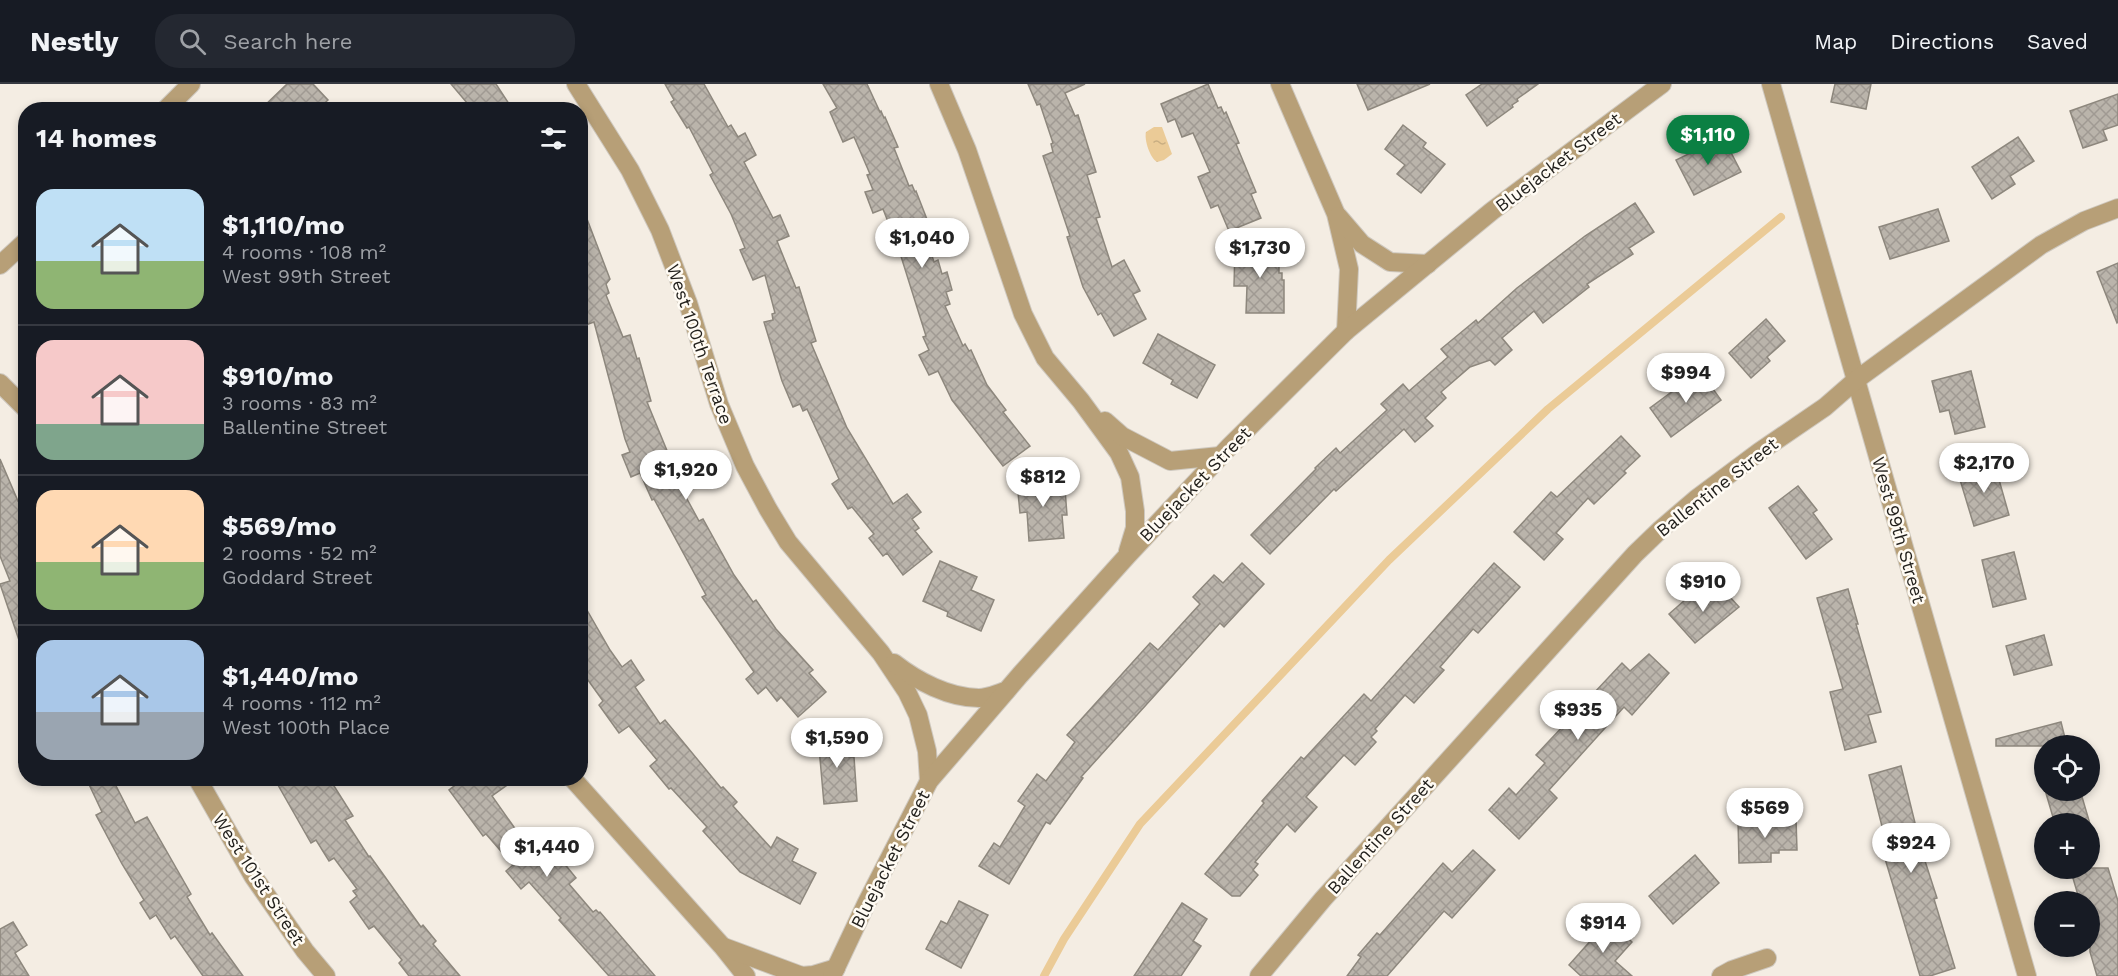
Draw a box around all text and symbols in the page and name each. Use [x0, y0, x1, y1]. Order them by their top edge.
search box [155, 14, 575, 68]
text: Nestly [30, 25, 119, 58]
icon: search [176, 25, 209, 58]
text: Search here [224, 29, 352, 54]
text: Map [1814, 29, 1857, 54]
text: Directions [1890, 29, 1994, 54]
text: Saved [2027, 29, 2088, 54]
street label: Bluejacket Street [1491, 108, 1625, 216]
pin: $1,110 [1659, 115, 1757, 166]
icon: filters [537, 122, 570, 155]
text: $1,110 [1680, 122, 1736, 146]
text: 14 homes [36, 123, 157, 153]
text: $1,110/mo [222, 210, 345, 240]
icon: home [84, 213, 156, 285]
pin: $1,040 [873, 218, 971, 269]
text: $1,040 [889, 225, 955, 249]
pin: $1,730 [1211, 228, 1309, 279]
text: $1,730 [1229, 235, 1291, 259]
text: 4 rooms · 108 m² [222, 240, 386, 264]
street label: West 100th Terrace [663, 261, 737, 427]
text: West 99th Street [222, 264, 390, 288]
pin: $994 [1650, 353, 1722, 404]
text: $994 [1661, 360, 1711, 384]
text: $910/mo [222, 361, 333, 391]
icon: home [84, 364, 156, 436]
text: 3 rooms · 83 m² [222, 391, 377, 415]
text: Ballentine Street [222, 415, 387, 439]
street label: Bluejacket Street [1135, 422, 1256, 546]
street label: Ballentine Street [1652, 433, 1782, 541]
pin: $2,170 [1935, 443, 2033, 494]
pin: $1,920 [637, 450, 735, 501]
text: $2,170 [1953, 450, 2015, 474]
street label: West 99th Street [1868, 454, 1930, 606]
text: $1,920 [654, 457, 718, 481]
pin: $812 [1007, 457, 1079, 508]
text: $812 [1020, 464, 1066, 488]
text: $569/mo [222, 511, 337, 541]
icon: home [84, 514, 156, 586]
text: 2 rooms · 52 m² [222, 541, 377, 565]
pin: $910 [1667, 562, 1739, 613]
text: Goddard Street [222, 565, 372, 589]
text: $910 [1680, 569, 1726, 593]
text: $1,440/mo [222, 661, 358, 691]
icon: home [84, 664, 156, 736]
pin: $935 [1542, 690, 1614, 741]
text: 4 rooms · 112 m² [222, 691, 381, 715]
text: $935 [1554, 697, 1602, 721]
text: West 100th Place [222, 715, 390, 739]
pin: $1,590 [788, 718, 886, 769]
text: $1,590 [805, 725, 869, 749]
map controls [2034, 735, 2100, 957]
button: locate [2034, 735, 2100, 801]
street label: Ballentine Street [1322, 773, 1438, 898]
street label: Bluejacket Street [846, 786, 934, 931]
pin: $569 [1729, 788, 1801, 839]
text: $569 [1740, 795, 1790, 819]
street label: West 101st Street [209, 809, 310, 949]
button: + [2034, 813, 2100, 879]
pin: $924 [1875, 823, 1947, 874]
pin: $1,440 [498, 827, 596, 878]
text: $924 [1886, 830, 1936, 854]
text: $1,440 [514, 834, 580, 858]
button: − [2034, 891, 2100, 957]
pin: $914 [1567, 903, 1639, 954]
text: $914 [1580, 910, 1626, 934]

